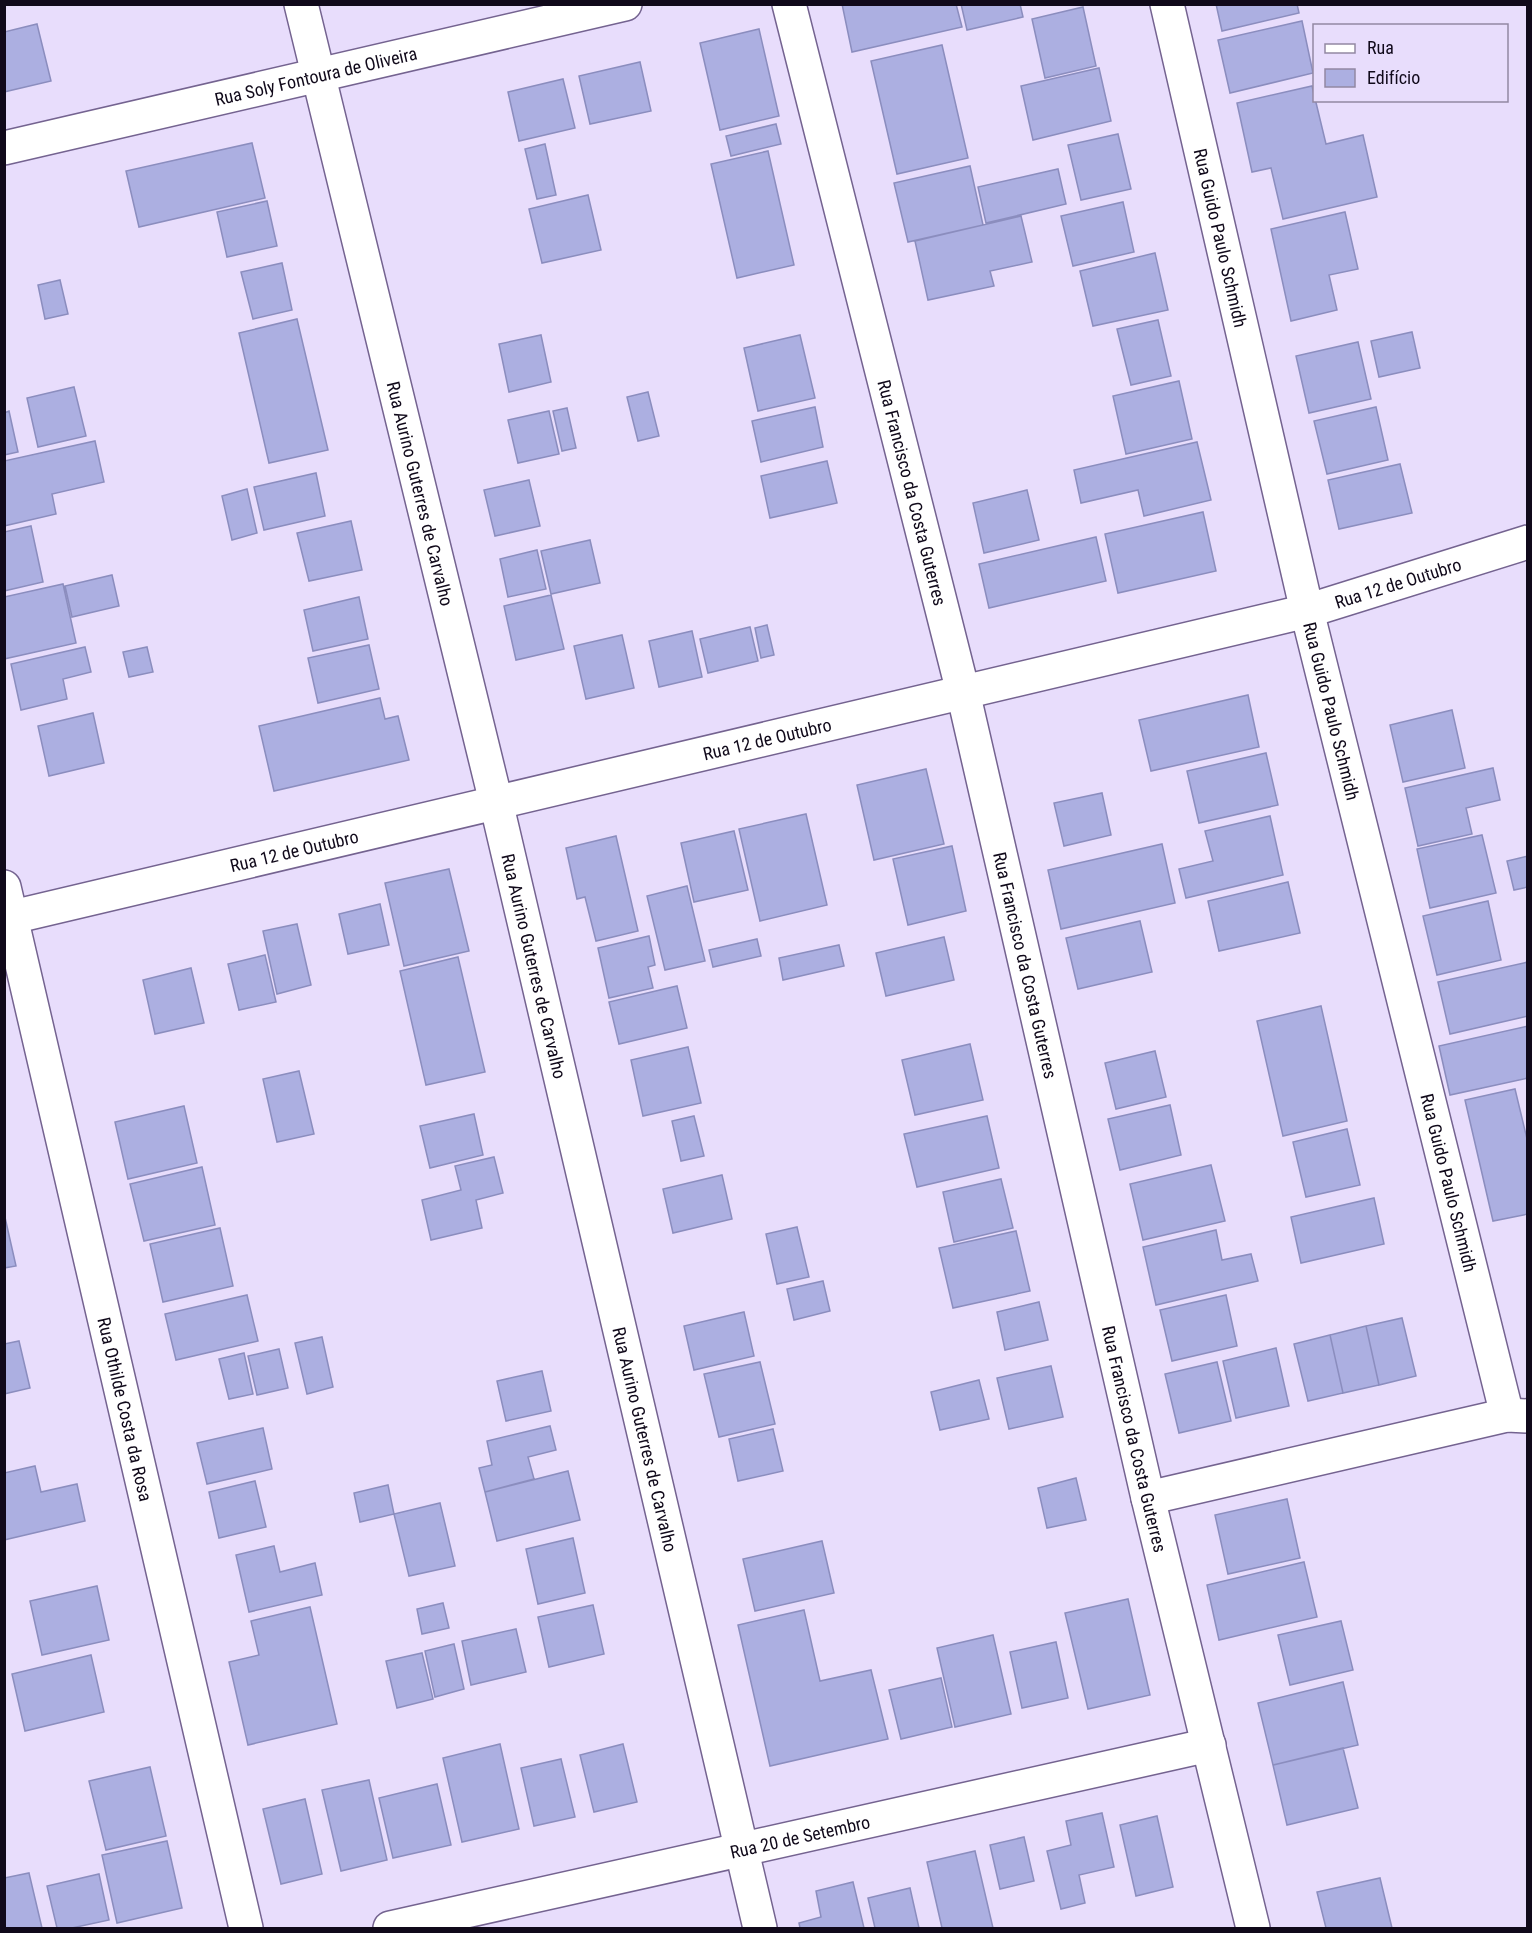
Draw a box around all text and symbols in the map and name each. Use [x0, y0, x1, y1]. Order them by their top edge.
legend [1313, 24, 1508, 102]
text: Rua [1367, 37, 1394, 58]
street label: Rua Soly Fontoura de Oliveira [213, 42, 419, 109]
text: Edifício [1367, 67, 1420, 88]
street label: Rua Guido Paulo Schmidh [1190, 146, 1252, 329]
street label: Rua Francisco da Costa Guterres [874, 378, 951, 608]
street label: Rua Aurino Guterres de Carvalho [383, 379, 458, 608]
street label: Rua 12 de Outubro [1332, 553, 1464, 612]
street label: Rua Guido Paulo Schmidh [1300, 620, 1364, 802]
street label: Rua 12 de Outubro [701, 713, 833, 764]
street label: Rua 12 de Outubro [228, 825, 360, 876]
street label: Rua Francisco da Costa Guterres [990, 850, 1062, 1081]
street label: Rua Aurino Guterres de Carvalho [498, 852, 571, 1081]
street label: Rua Guido Paulo Schmidh [1417, 1091, 1481, 1274]
street label: Rua Othilde Costa da Rosa [94, 1315, 157, 1503]
street label: Rua Francisco da Costa Guterres [1098, 1323, 1171, 1554]
street label: Rua Aurino Guterres de Carvalho [609, 1325, 682, 1554]
street label: Rua 20 de Setembro [728, 1811, 872, 1862]

